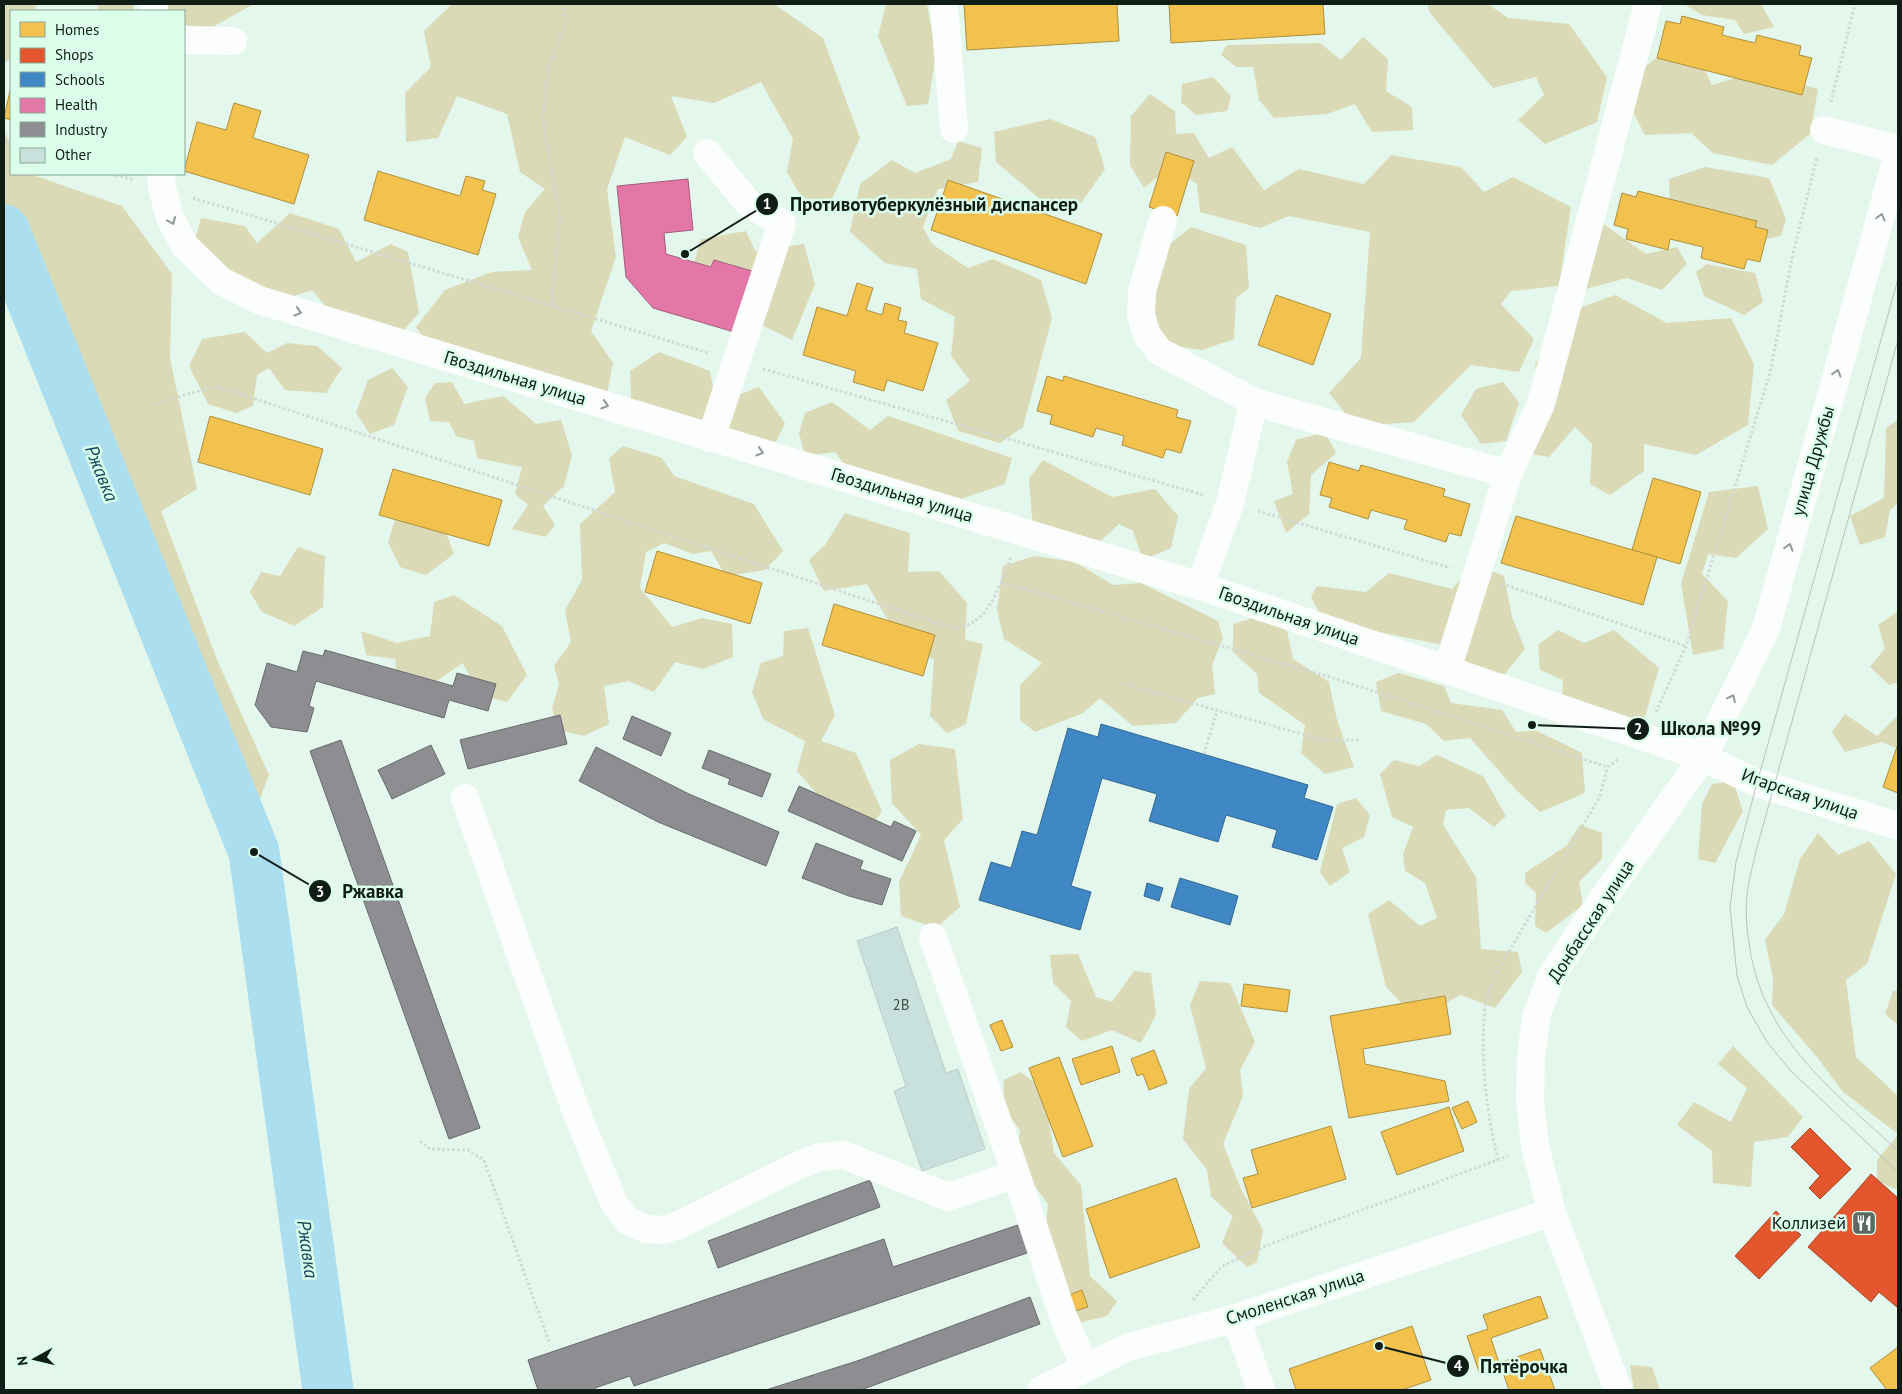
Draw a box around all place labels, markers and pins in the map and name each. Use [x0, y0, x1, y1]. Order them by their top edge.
callout: Противотуберкулёзный диспансер [755, 187, 1088, 221]
callout: Школа №99 [1625, 712, 1771, 746]
callout: Ржавка [307, 874, 414, 908]
restaurant icon: Коллизей [1851, 1210, 1877, 1236]
place label: Коллизей [1772, 1211, 1846, 1234]
callout: Пятёрочка [1445, 1349, 1578, 1383]

